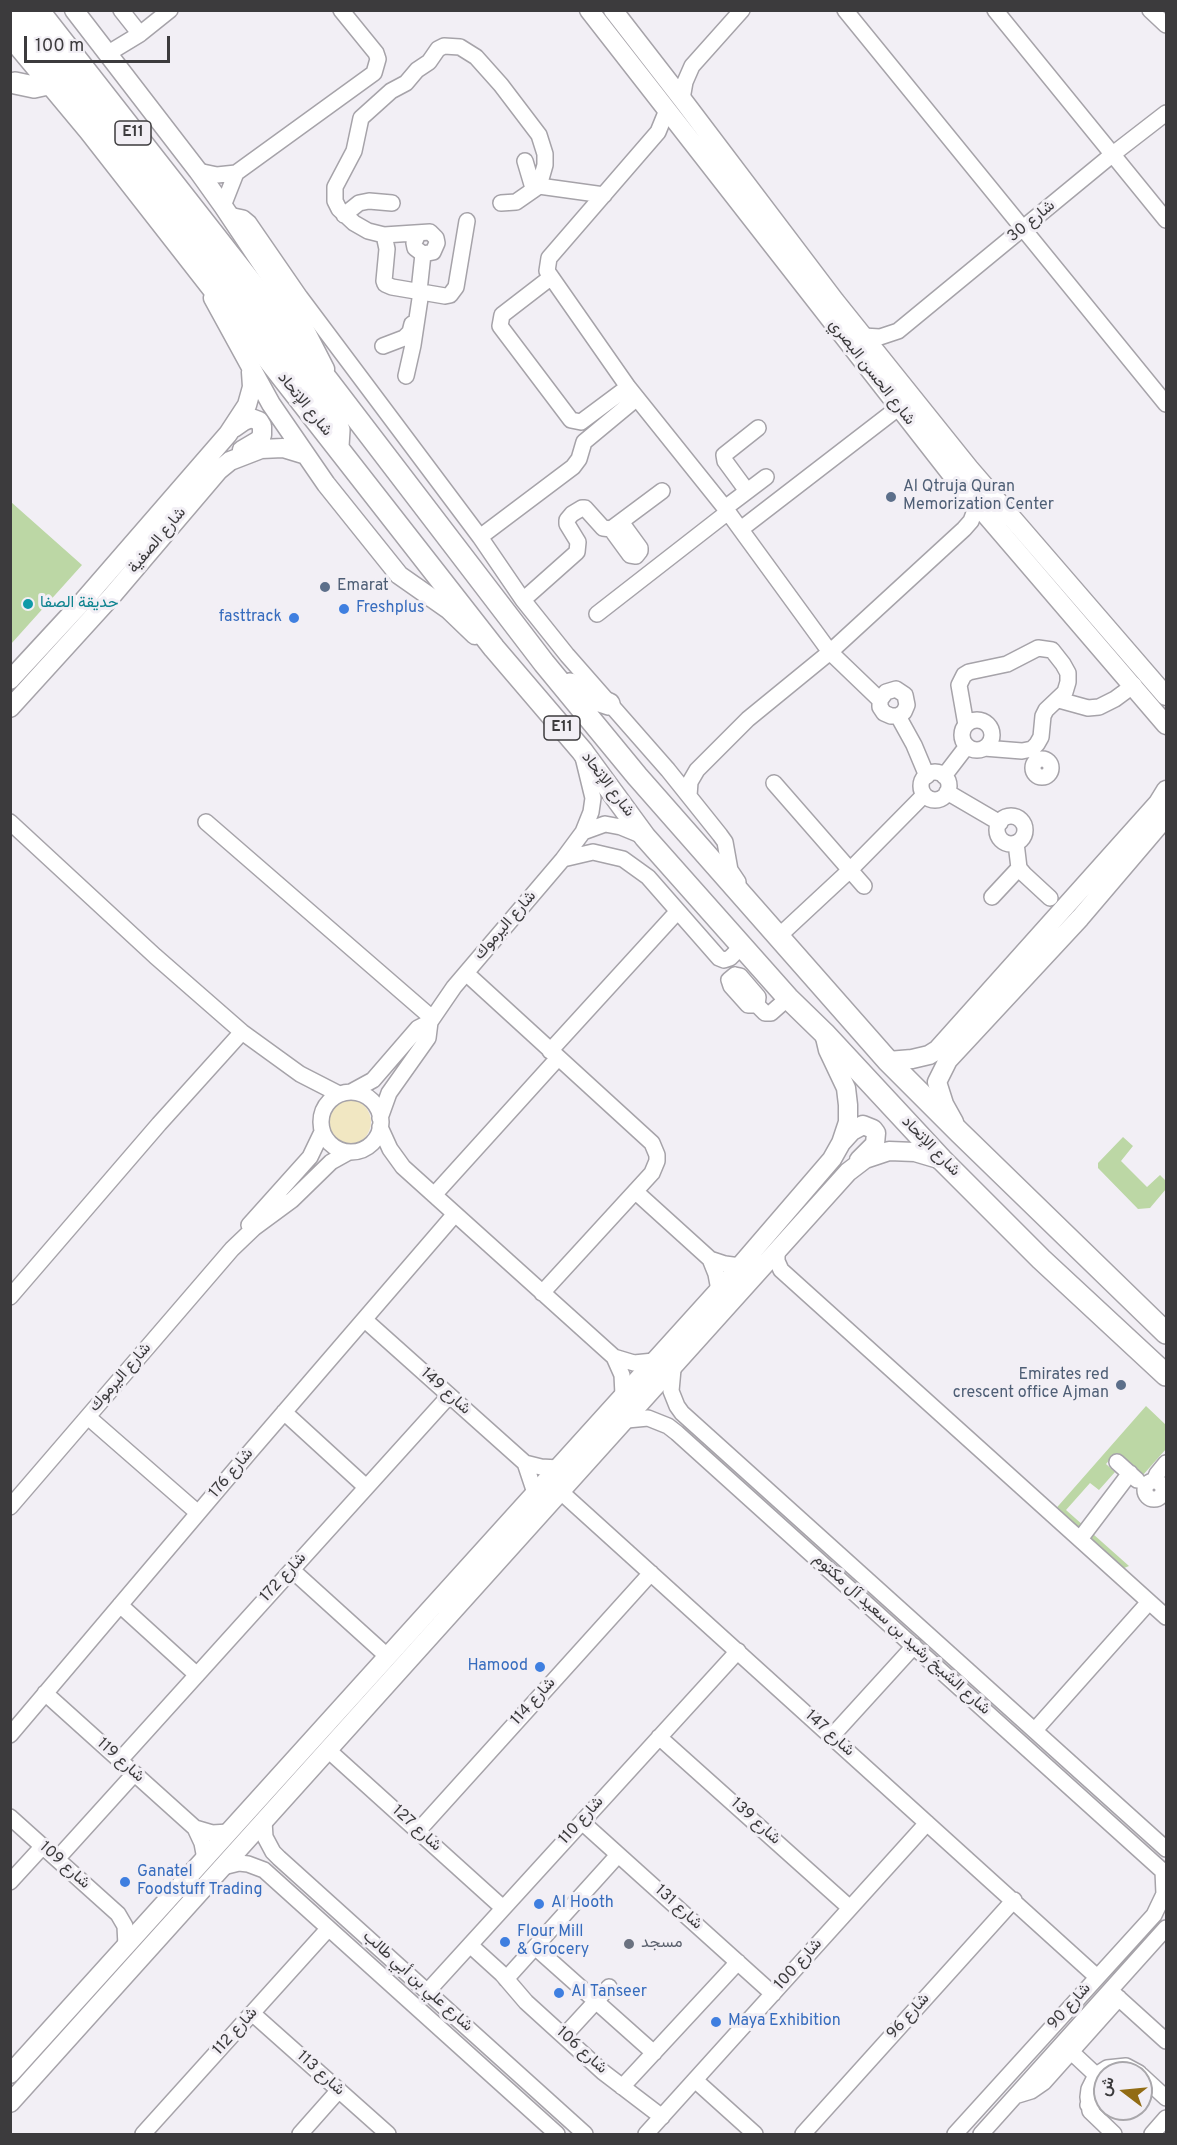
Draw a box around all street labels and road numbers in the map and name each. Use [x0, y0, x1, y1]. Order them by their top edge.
road number: E11 [115, 121, 151, 145]
street label: شارع 30 [1004, 197, 1060, 247]
street label: شارع الحسن البصري [824, 316, 918, 430]
street label: شارع الإتحاد [272, 369, 336, 441]
street label: شارع الصفية [125, 504, 191, 578]
road number: E11 [544, 716, 580, 740]
street label: شارع الإتحاد [576, 749, 638, 821]
street label: شارع اليرموك [471, 888, 541, 964]
street label: شارع الإتحاد [897, 1113, 963, 1181]
street label: شارع اليرموك [86, 1340, 156, 1416]
street label: شارع 149 [416, 1365, 474, 1419]
street label: شارع 176 [206, 1445, 258, 1503]
street label: شارع 172 [257, 1549, 311, 1607]
street label: شارع الشيخ رشيد بن سعيد آل مكتوم [808, 1550, 994, 1720]
street label: شارع 114 [508, 1674, 560, 1730]
street label: شارع 147 [800, 1707, 858, 1761]
street label: شارع 119 [92, 1735, 148, 1787]
street label: شارع 110 [555, 1793, 609, 1849]
street label: شارع 139 [726, 1795, 784, 1849]
street label: شارع 127 [387, 1802, 445, 1856]
street label: شارع 109 [35, 1838, 93, 1894]
street label: شارع 131 [650, 1882, 706, 1934]
street label: شارع علي بن أبي طالب [358, 1927, 476, 2037]
street label: شارع 100 [771, 1935, 827, 1995]
street label: شارع 90 [1044, 1980, 1096, 2034]
street label: شارع 96 [883, 1990, 935, 2044]
street label: شارع 112 [210, 2004, 262, 2060]
street label: شارع 106 [552, 2023, 610, 2079]
street label: شارع 113 [292, 2048, 348, 2100]

